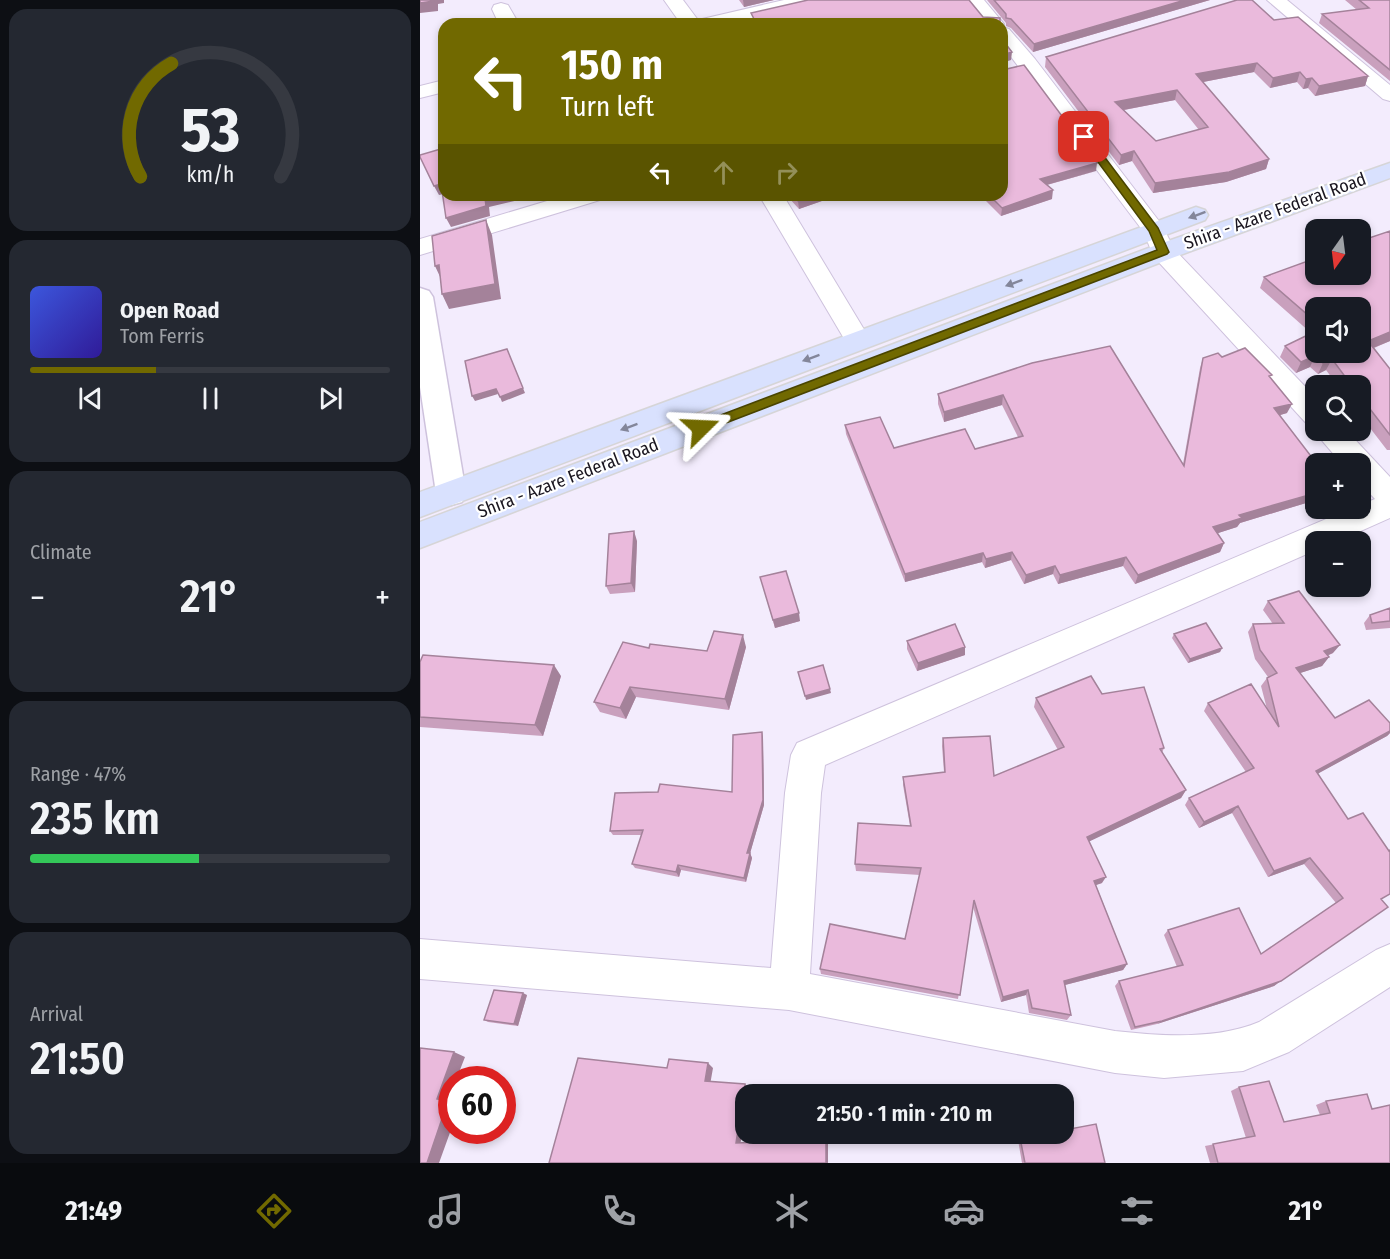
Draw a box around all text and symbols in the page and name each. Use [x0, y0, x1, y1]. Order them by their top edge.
text: 150 m [561, 40, 663, 90]
icon: left [462, 42, 540, 120]
text: Turn left [561, 91, 654, 123]
text: 53 [180, 93, 240, 168]
pin [1058, 111, 1109, 162]
icon: arrive [1067, 120, 1100, 153]
icon: left [644, 156, 677, 189]
icon: ahead [707, 156, 740, 189]
icon: right [770, 156, 803, 189]
text: km/h [186, 162, 234, 188]
street label: Shira - Azare Federal Road [1181, 168, 1369, 254]
one-way arrow [1188, 211, 1206, 221]
north arrow [1305, 219, 1371, 285]
map controls [1305, 219, 1371, 597]
one-way arrow [1005, 278, 1023, 288]
text: Open Road [120, 297, 220, 324]
button: sound [1305, 297, 1371, 363]
text: Tom Ferris [120, 324, 204, 348]
one-way arrow [802, 354, 820, 364]
button: search [1305, 375, 1371, 441]
icon: previous [74, 382, 107, 415]
icon: pause [194, 382, 227, 415]
icon: next [314, 382, 347, 415]
position arrow [669, 396, 733, 460]
one-way arrow [619, 422, 637, 432]
street label: Shira - Azare Federal Road [474, 433, 662, 523]
button: + [1305, 453, 1371, 519]
button: − [1305, 531, 1371, 597]
text: Climate [30, 540, 92, 564]
text: 21° [180, 570, 240, 624]
text: − [30, 578, 45, 618]
text: + [375, 578, 390, 618]
text: Range · 47% [30, 762, 126, 786]
text: 235 km [30, 792, 160, 846]
text: Arrival [30, 1002, 83, 1026]
text: 21:50 [30, 1032, 125, 1086]
speed limit sign: 60 [438, 1066, 516, 1144]
text: 21:50 · 1 min · 210 m [817, 1100, 992, 1127]
icon: directions [253, 1190, 295, 1232]
icon: music [425, 1190, 467, 1232]
icon: phone [598, 1190, 640, 1232]
icon: climate [771, 1190, 813, 1232]
icon: car [943, 1190, 985, 1232]
icon: filters [1116, 1190, 1158, 1232]
text: 21:49 [65, 1195, 122, 1227]
text: 21° [1289, 1195, 1325, 1227]

